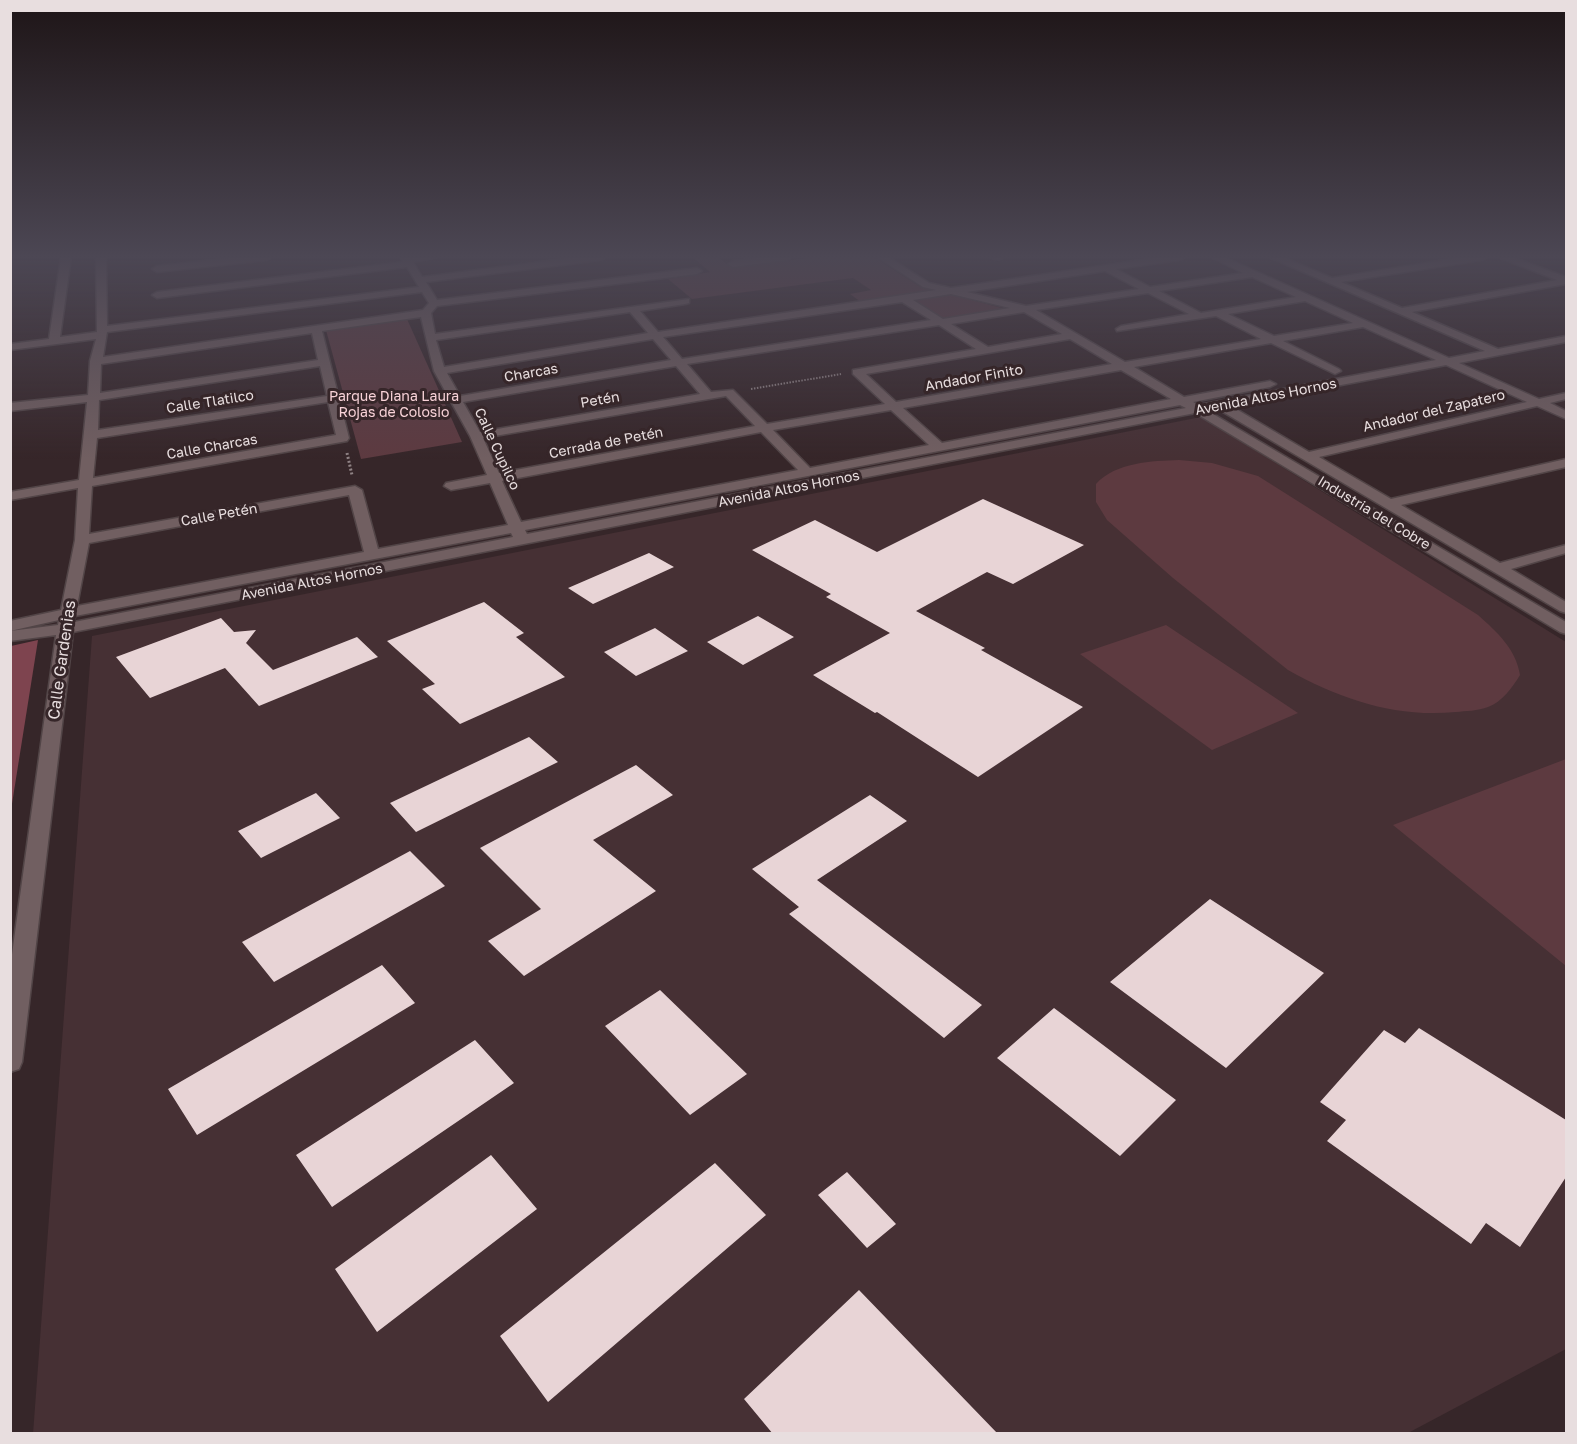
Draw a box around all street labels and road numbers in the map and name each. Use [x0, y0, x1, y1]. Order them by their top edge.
street label: Charcas [503, 360, 559, 386]
street label: Andador Finito [924, 361, 1024, 395]
street label: Avenida Altos Hornos [1194, 375, 1338, 419]
street label: Andador del Zapatero [1361, 386, 1507, 436]
street label: Calle Tlatilco [165, 387, 255, 417]
street label: Petén [579, 388, 621, 412]
street label: Calle Cupilco [471, 405, 523, 493]
street label: Cerrada de Petén [547, 424, 665, 462]
street label: Calle Charcas [165, 431, 259, 463]
street label: Avenida Altos Hornos [717, 467, 861, 511]
street label: Industria del Cobre [1315, 473, 1433, 553]
street label: Calle Petén [179, 500, 259, 530]
street label: Avenida Altos Hornos [240, 560, 384, 604]
street label: Calle Gardenias [44, 599, 80, 721]

